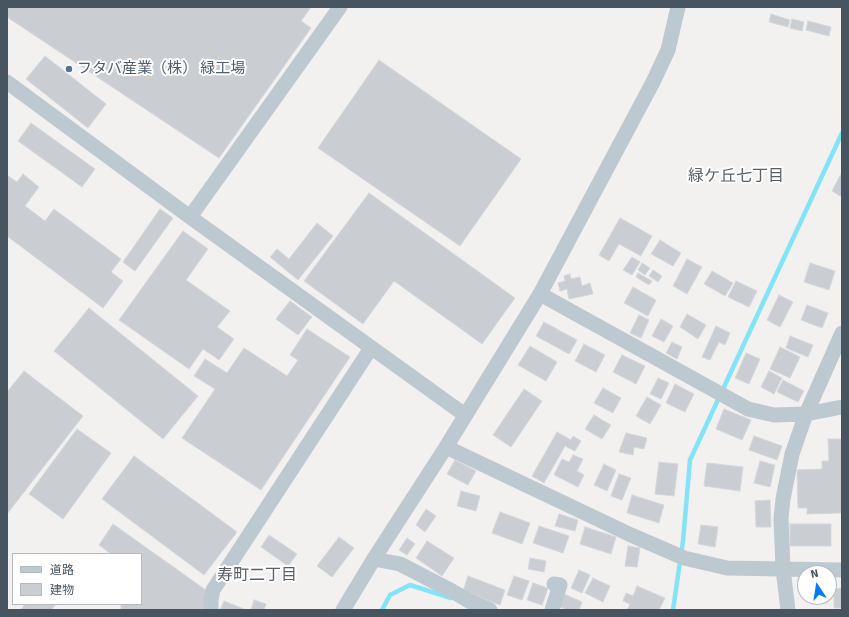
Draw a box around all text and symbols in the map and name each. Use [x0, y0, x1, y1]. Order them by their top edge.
place label: フタバ産業（株） 緑工場 [77, 60, 245, 78]
marker: フタバ産業（株） 緑工場 [64, 64, 74, 74]
district label: 緑ケ丘七丁目 [688, 167, 784, 187]
legend [12, 553, 142, 605]
text: 道路 [50, 563, 74, 578]
north arrow [797, 565, 837, 605]
district label: 寿町二丁目 [217, 566, 297, 586]
text: N [810, 567, 820, 581]
text: 建物 [50, 583, 74, 598]

